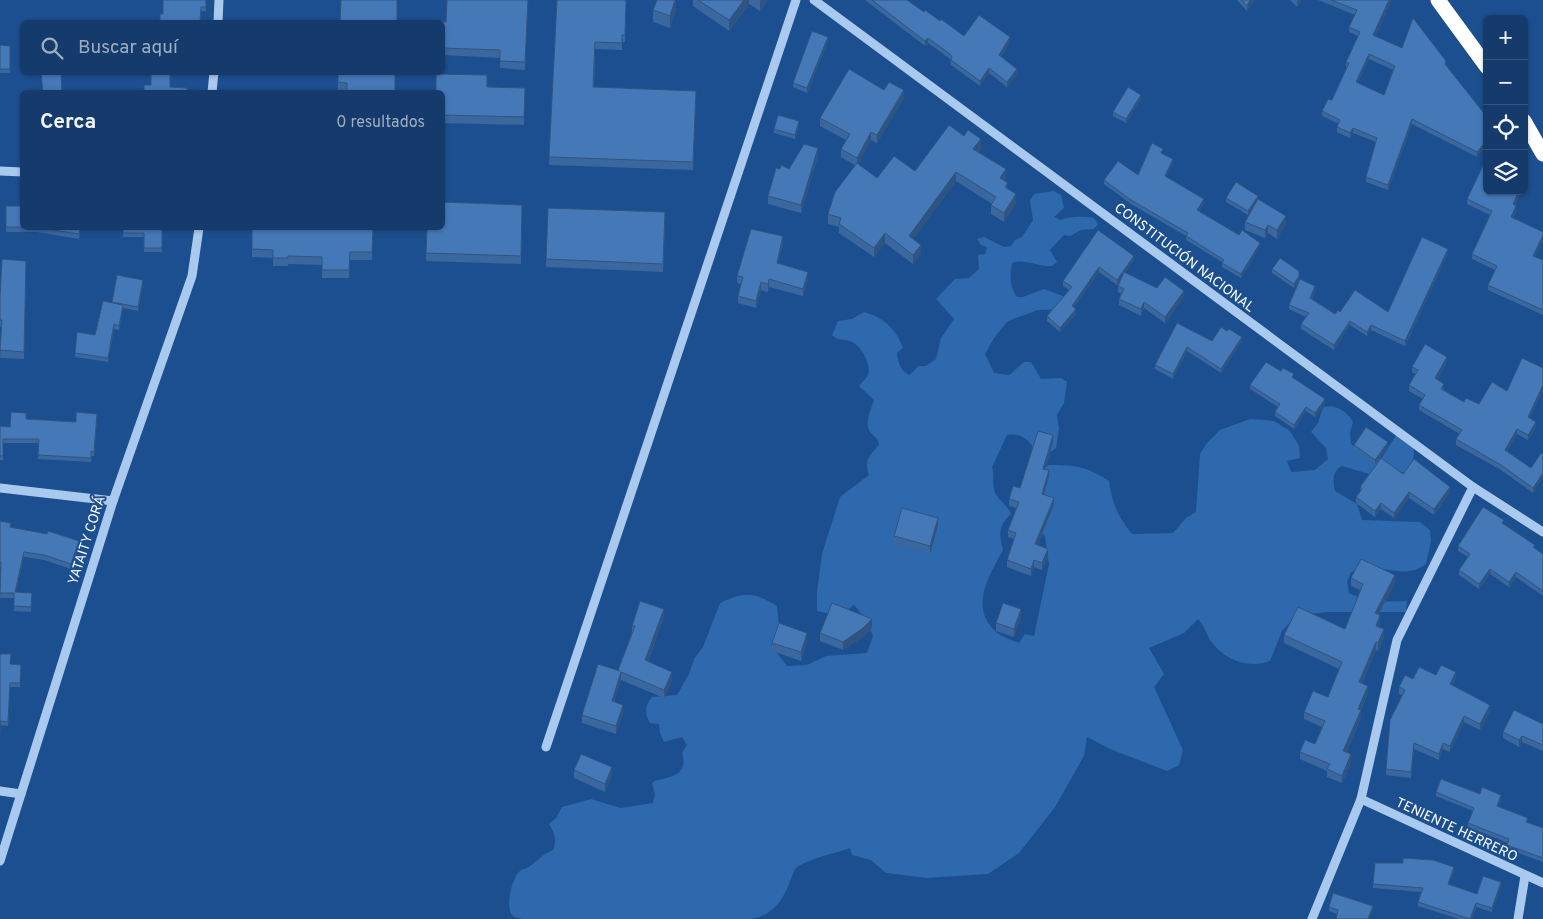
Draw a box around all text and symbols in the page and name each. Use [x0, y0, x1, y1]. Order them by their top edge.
map controls [1483, 15, 1528, 195]
button: + [1483, 15, 1528, 60]
search box [20, 20, 445, 75]
icon: search [38, 34, 66, 62]
text: Buscar aquí [78, 36, 178, 60]
button: − [1483, 60, 1528, 105]
button: locate [1483, 105, 1528, 150]
text: Cerca [40, 109, 96, 136]
text: 0 resultados [336, 113, 425, 133]
button: layers [1483, 150, 1528, 195]
street label: CONSTITUCIÓN NACIONAL [1111, 199, 1258, 317]
street label: YATAITY CORÁ [64, 494, 110, 587]
street label: TENIENTE HERRERO [1393, 795, 1520, 866]

